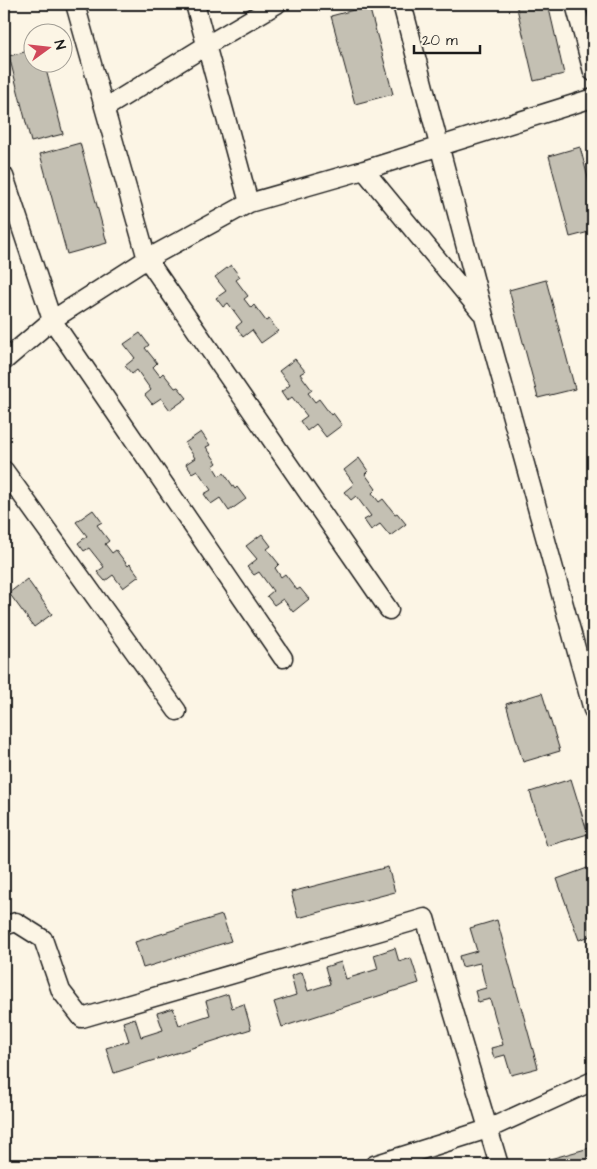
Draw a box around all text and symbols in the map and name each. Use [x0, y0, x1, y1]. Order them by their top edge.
north arrow [22, 22, 72, 72]
scale bar [414, 22, 481, 54]
text: 20 m [422, 30, 458, 51]
text: N [49, 38, 70, 52]

